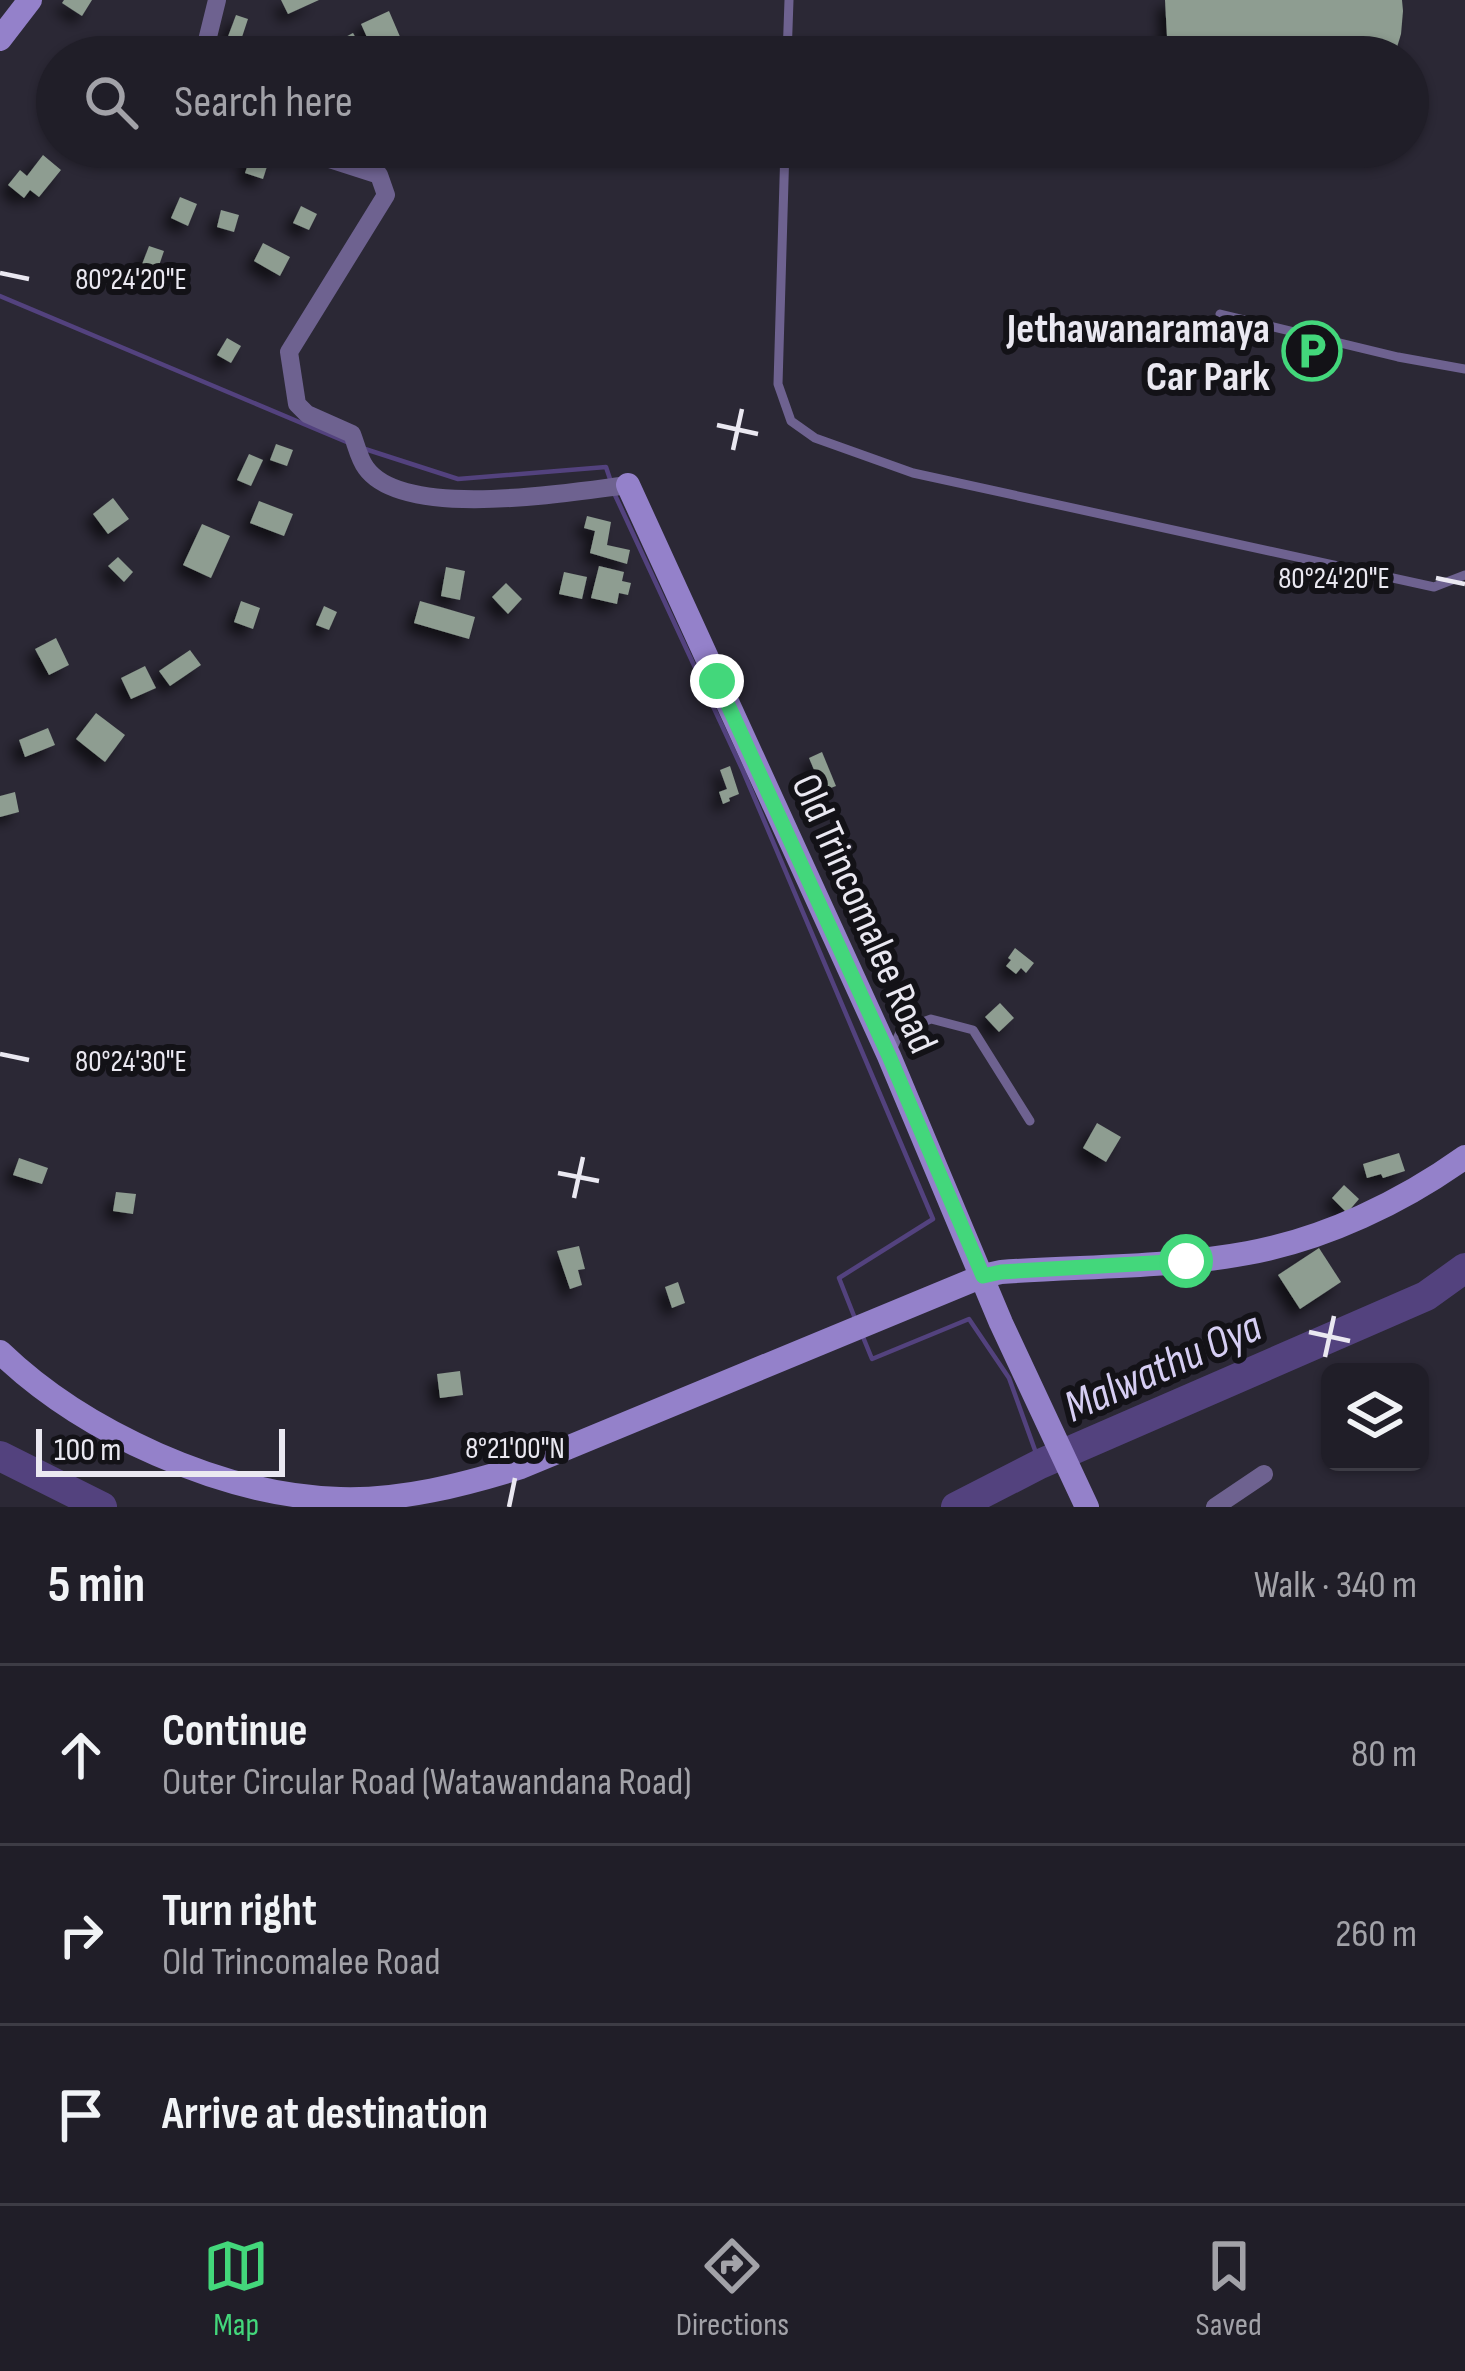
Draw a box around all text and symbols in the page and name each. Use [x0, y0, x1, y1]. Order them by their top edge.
search box [36, 36, 1429, 168]
icon: search [78, 69, 144, 135]
text: Search here [174, 75, 353, 130]
text: 80°24'20"E [75, 262, 187, 298]
place label: Jethawanaramaya Car Park [1006, 304, 1270, 403]
parking icon: Jethawanaramaya Car Park [1281, 320, 1343, 382]
text: 80°24'20"E [1278, 561, 1390, 597]
route end [690, 654, 744, 708]
street label: Old Trincomalee Road [779, 767, 948, 1061]
text: 80°24'30"E [75, 1044, 187, 1080]
route start [1159, 1234, 1213, 1288]
water label: Malwathu Oya [1056, 1299, 1270, 1435]
map controls [1321, 1363, 1429, 1471]
button: layers [1321, 1363, 1429, 1471]
scale bar [36, 1423, 285, 1476]
text: 100 m [54, 1430, 121, 1470]
text: 8°21'00"N [465, 1431, 565, 1467]
text: 5 min [48, 1555, 145, 1616]
text: Walk · 340 m [1254, 1562, 1417, 1609]
text: Continue [162, 1704, 308, 1759]
icon: ahead [48, 1722, 114, 1788]
text: 80 m [1351, 1731, 1417, 1778]
text: Outer Circular Road (Watawandana Road) [162, 1759, 692, 1806]
text: Turn right [162, 1884, 317, 1939]
icon: right [48, 1902, 114, 1968]
text: 260 m [1335, 1911, 1417, 1958]
text: Old Trincomalee Road [162, 1939, 441, 1986]
icon: arrive [48, 2082, 114, 2148]
text: Arrive at destination [162, 2087, 488, 2142]
tab: Map [203, 2233, 269, 2345]
tab: Directions [676, 2233, 789, 2345]
tab: Saved [1196, 2233, 1262, 2345]

